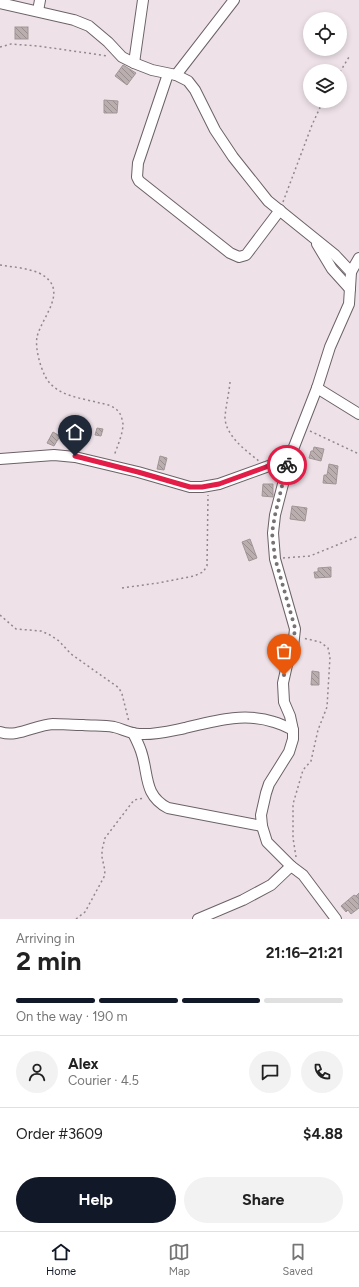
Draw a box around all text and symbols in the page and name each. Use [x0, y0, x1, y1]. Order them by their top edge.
map controls [303, 12, 347, 108]
button: locate [303, 12, 347, 56]
button: layers [303, 64, 347, 108]
pin [58, 415, 92, 456]
icon: home [64, 421, 86, 443]
courier [267, 445, 307, 485]
icon: bike [276, 454, 298, 476]
pin [267, 634, 301, 675]
icon: bag [273, 640, 295, 662]
text: Arriving in [16, 931, 75, 946]
text: 21:16–21:21 [266, 944, 343, 962]
text: 2 min [16, 945, 82, 977]
text: On the way · 190 m [16, 1009, 128, 1024]
button: person [16, 1051, 58, 1093]
button: chat [249, 1051, 291, 1093]
button: phone [301, 1051, 343, 1093]
text: Alex [68, 1055, 98, 1073]
text: Courier · 4.5 [68, 1073, 139, 1088]
text: Order #3609 [16, 1125, 103, 1143]
text: $4.88 [303, 1125, 343, 1143]
button: Help [16, 1177, 176, 1223]
button: Share [184, 1177, 343, 1223]
tab: Home [46, 1241, 76, 1278]
tab: Map [168, 1241, 190, 1278]
tab: Saved [283, 1241, 313, 1278]

